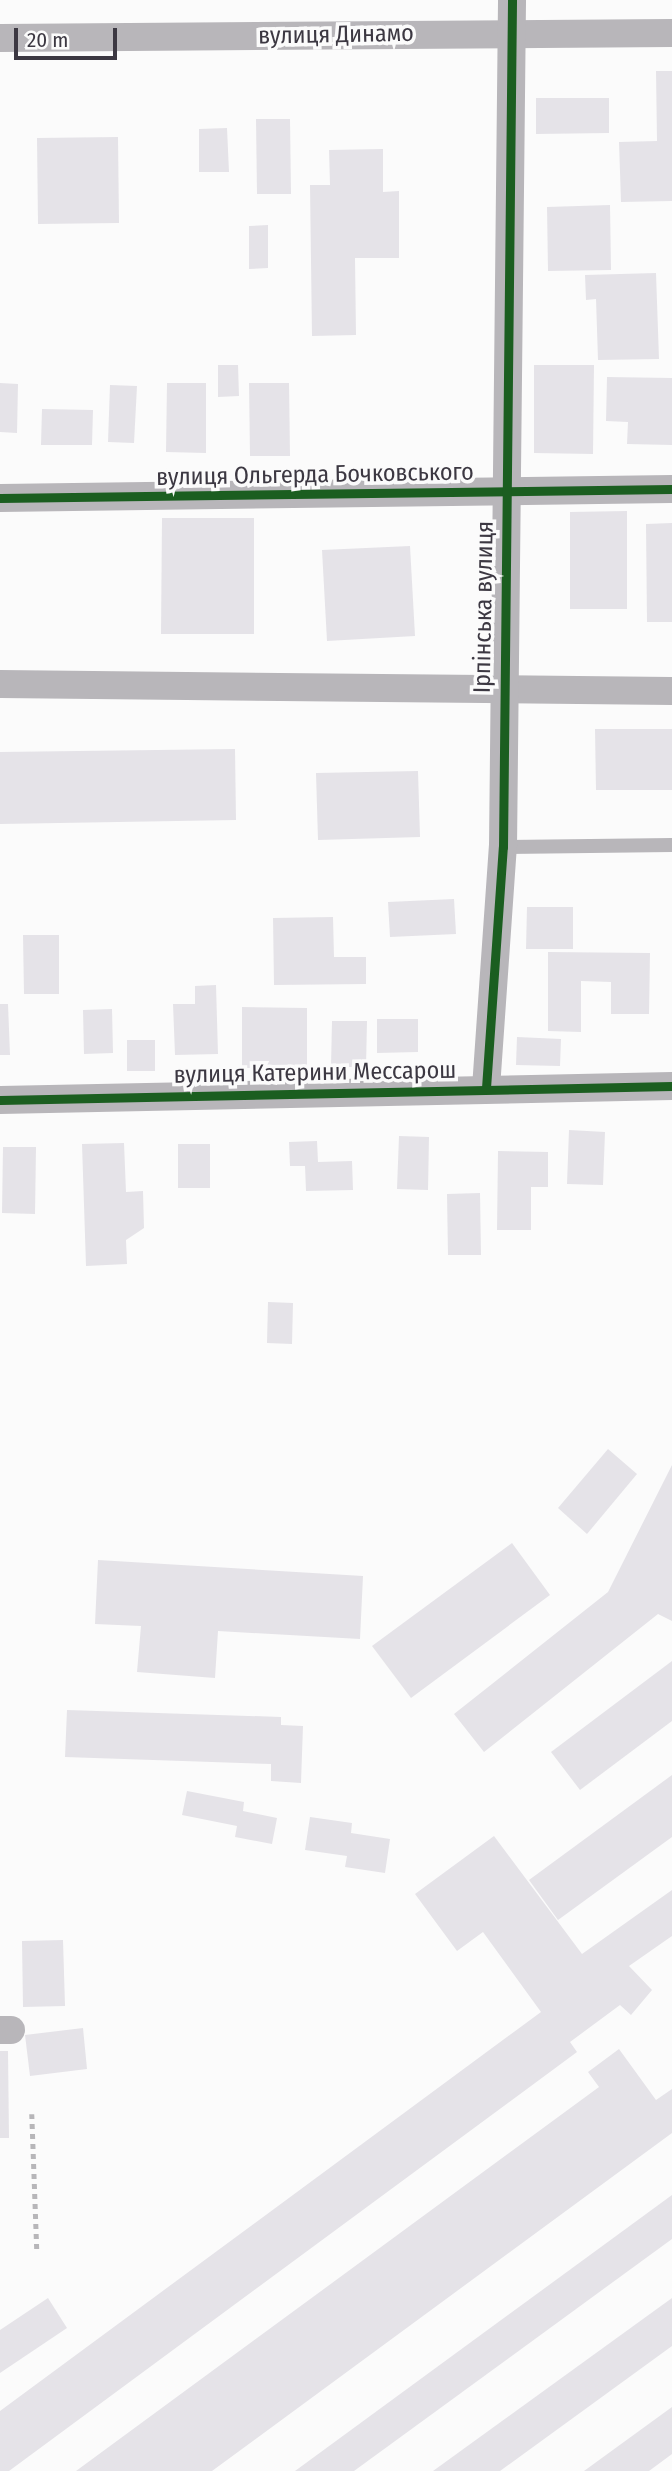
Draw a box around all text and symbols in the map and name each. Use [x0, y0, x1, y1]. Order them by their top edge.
scale bar [18, 14, 121, 58]
street label: вулиця Динамо [258, 19, 414, 51]
text: 20 m [27, 27, 68, 53]
street label: вулиця Ольгерда Бочковського [156, 458, 474, 492]
street label: Ірпінська вулиця [468, 521, 500, 693]
street label: вулиця Катерини Мессарош [173, 1056, 457, 1090]

